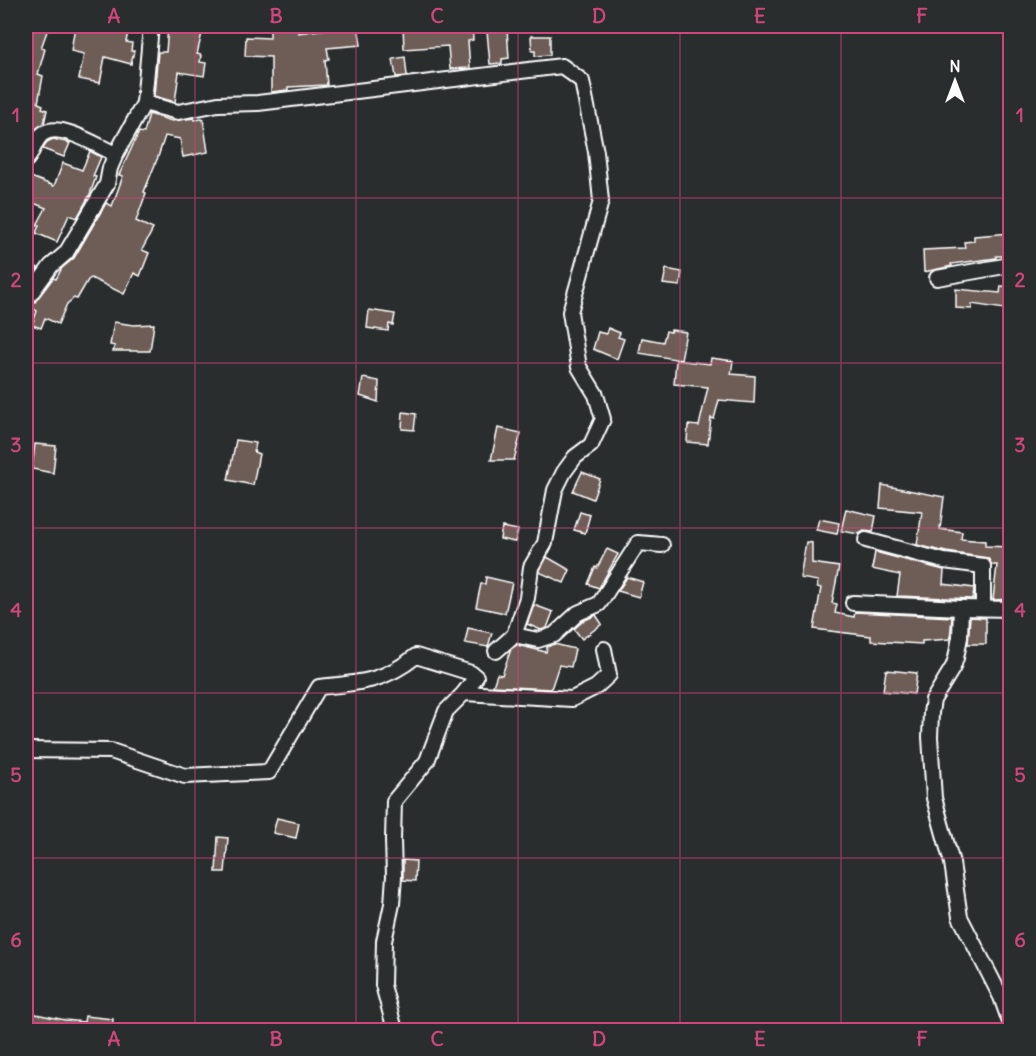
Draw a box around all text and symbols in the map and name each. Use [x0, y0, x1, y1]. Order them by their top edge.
text: A [108, 3, 121, 28]
text: B [269, 3, 283, 28]
text: C [430, 3, 444, 28]
text: D [592, 3, 606, 28]
text: E [754, 3, 766, 28]
text: F [916, 3, 928, 28]
north arrow [925, 51, 985, 111]
text: N [949, 56, 961, 76]
text: 1 [12, 102, 20, 127]
text: 1 [1016, 102, 1024, 127]
text: 2 [11, 267, 22, 292]
text: 2 [1015, 267, 1026, 292]
text: 3 [10, 432, 22, 457]
text: 3 [1014, 432, 1026, 457]
text: 4 [10, 597, 22, 622]
text: 4 [1014, 597, 1026, 622]
text: 5 [10, 762, 22, 787]
text: 5 [1014, 762, 1026, 787]
text: 6 [10, 927, 22, 952]
text: 6 [1014, 927, 1026, 952]
text: A [108, 1026, 121, 1051]
text: B [269, 1026, 283, 1051]
text: C [430, 1026, 444, 1051]
text: D [592, 1026, 606, 1051]
text: E [754, 1026, 766, 1051]
text: F [916, 1026, 928, 1051]

